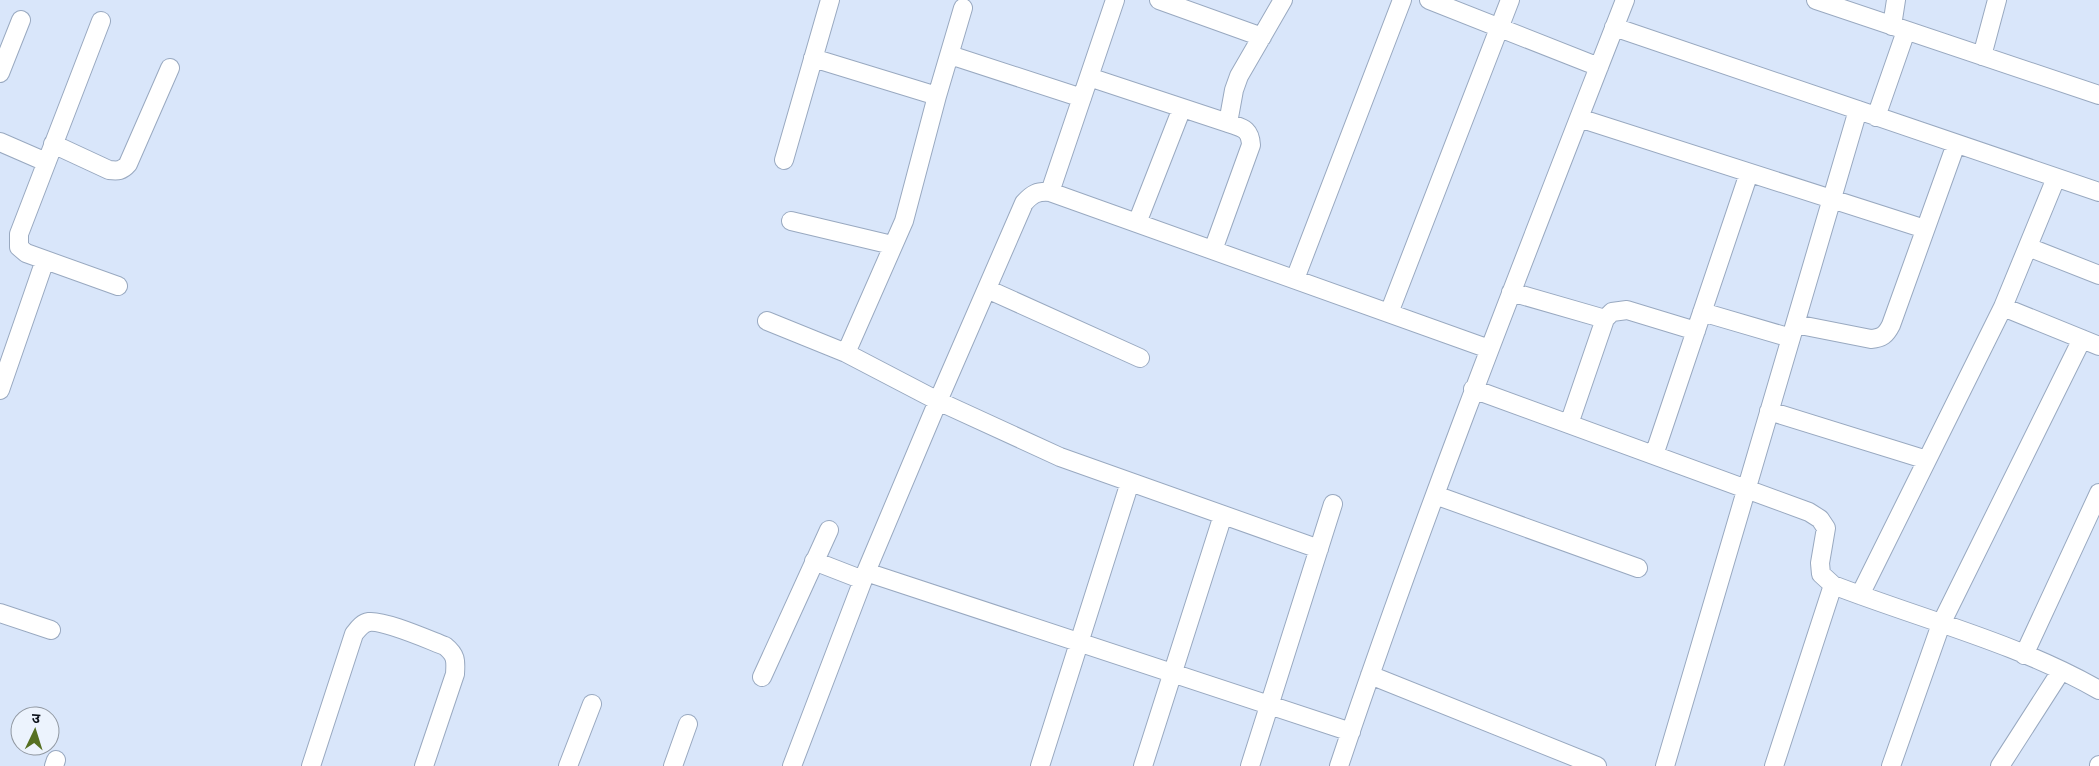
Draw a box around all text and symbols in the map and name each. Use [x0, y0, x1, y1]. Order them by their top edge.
north arrow [10, 706, 60, 756]
text: उ [31, 709, 41, 727]

